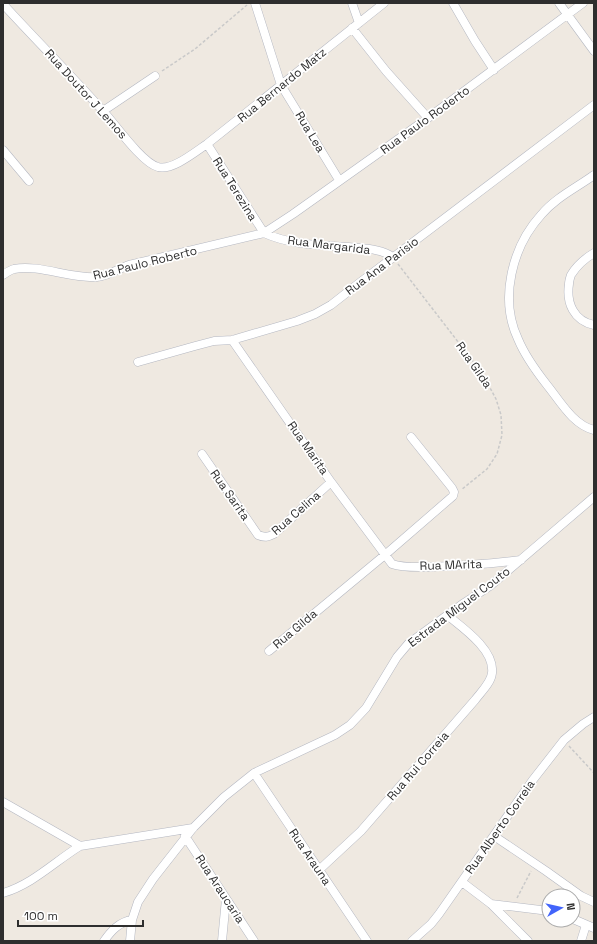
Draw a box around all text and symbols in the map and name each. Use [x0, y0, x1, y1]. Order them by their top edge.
street label: Rua Bernardo Matz [234, 44, 330, 126]
street label: Rua Doutor J Lemos [41, 46, 131, 142]
street label: Rua Paulo Roderto [377, 82, 473, 158]
street label: Rua Lea [291, 108, 329, 156]
street label: Rua Terezina [209, 154, 261, 224]
street label: Rua Margarida [287, 232, 371, 258]
street label: Rua Ana Parisio [342, 233, 422, 299]
street label: Rua Paulo Roberto [91, 242, 199, 284]
street label: Rua Gilda [452, 339, 496, 392]
street label: Rua Marita [284, 418, 332, 478]
street label: Rua Sarita [207, 466, 254, 524]
street label: Rua Celina [268, 487, 324, 539]
street label: Rua MArita [419, 556, 483, 574]
street label: Estrada Miguel Couto [405, 563, 513, 651]
street label: Rua Gilda [269, 606, 321, 652]
street label: Rua Rui Correia [384, 728, 453, 804]
street label: Rua Alberto Correia [462, 777, 539, 877]
street label: Rua Arauna [285, 826, 335, 888]
street label: Rua Araucaria [192, 851, 248, 927]
north arrow [541, 888, 581, 928]
scale bar [18, 902, 143, 928]
text: N [563, 902, 578, 911]
text: 100 m [24, 908, 58, 924]

